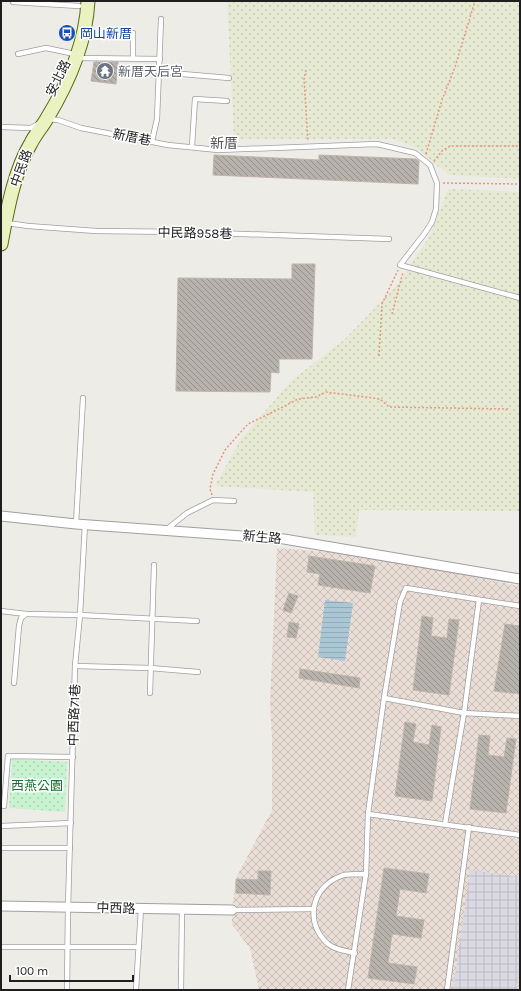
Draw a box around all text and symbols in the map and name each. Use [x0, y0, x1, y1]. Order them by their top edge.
bus stop icon: 岡山新厝 [57, 23, 77, 43]
place label: 岡山新厝 [80, 26, 132, 41]
street label: 安北路 [43, 57, 73, 99]
temple icon: 新厝天后宮 [95, 61, 115, 81]
place label: 新厝天后宮 [118, 64, 183, 79]
street label: 新厝巷 [111, 126, 153, 148]
district label: 新厝 [210, 135, 238, 152]
street label: 中民路 [7, 147, 35, 189]
street label: 中民路958巷 [157, 225, 233, 241]
street label: 新生路 [242, 528, 282, 546]
street label: 中西路71巷 [65, 684, 83, 746]
park label: 西燕公園 [11, 778, 63, 793]
street label: 中西路 [96, 900, 136, 916]
scale bar [10, 957, 133, 983]
text: 100 m [16, 964, 48, 978]

